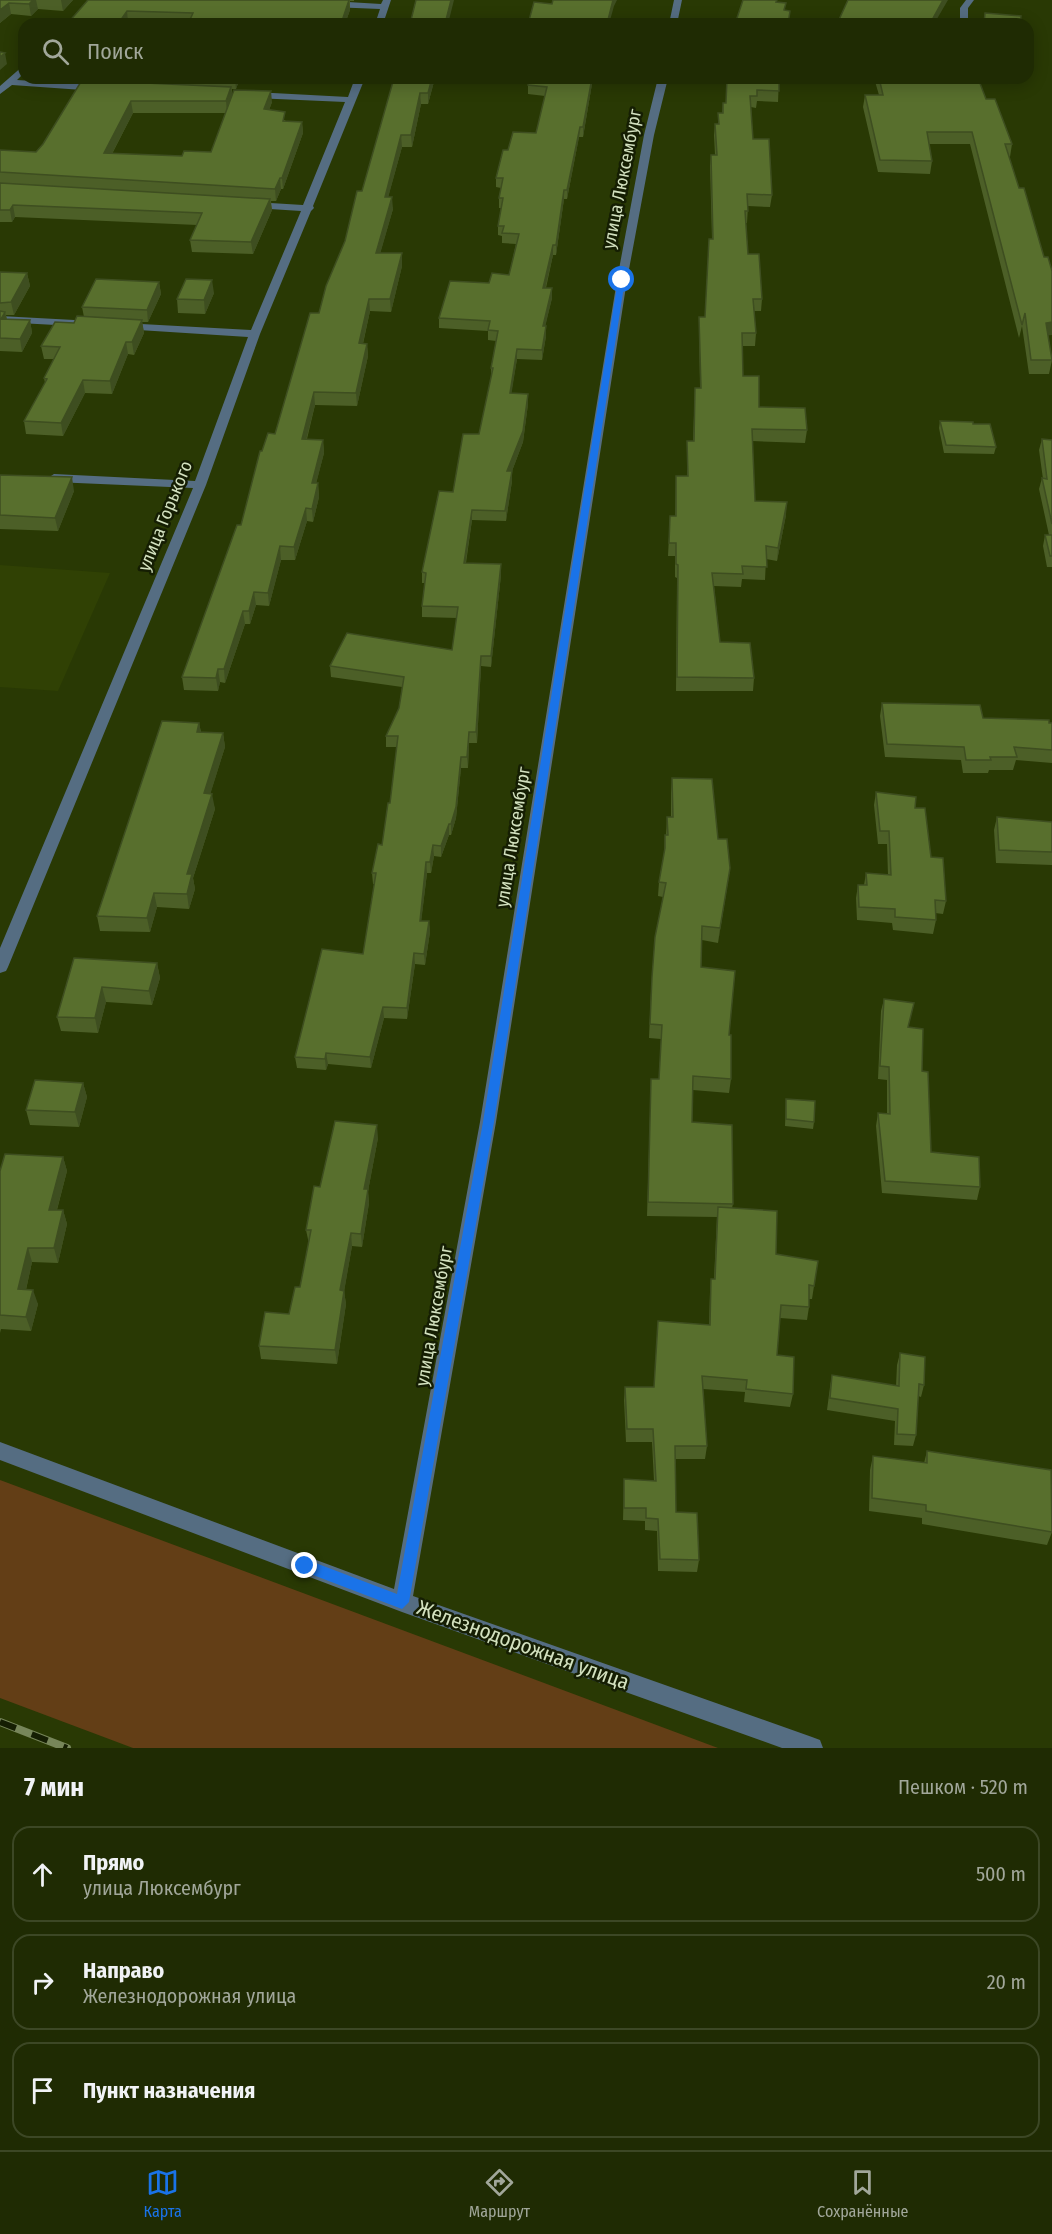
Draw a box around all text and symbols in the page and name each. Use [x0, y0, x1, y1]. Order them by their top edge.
search box [18, 18, 1034, 84]
icon: search [39, 35, 72, 68]
text: Поиск [87, 38, 143, 65]
street label: улица Люксембург [598, 107, 646, 251]
route start [608, 266, 634, 292]
street label: улица Горького [133, 458, 197, 574]
street label: улица Люксембург [491, 765, 535, 909]
street label: улица Люксембург [411, 1244, 457, 1388]
route end [291, 1552, 317, 1578]
street label: Железнодорожная улица [413, 1594, 633, 1696]
text: 7 мин [24, 1772, 84, 1803]
text: Пешком · 520 m [898, 1775, 1028, 1799]
text: Прямо [83, 1849, 144, 1876]
icon: ahead [26, 1858, 59, 1891]
text: 500 m [976, 1862, 1026, 1886]
text: улица Люксембург [83, 1876, 241, 1900]
text: Направо [83, 1957, 164, 1984]
icon: right [26, 1966, 59, 1999]
text: 20 m [987, 1970, 1026, 1994]
text: Железнодорожная улица [83, 1984, 296, 2008]
icon: arrive [26, 2074, 59, 2107]
text: Пункт назначения [83, 2077, 255, 2104]
tab: Карта [144, 2166, 182, 2221]
tab: Маршрут [469, 2166, 530, 2221]
tab: Сохранённые [817, 2166, 908, 2221]

